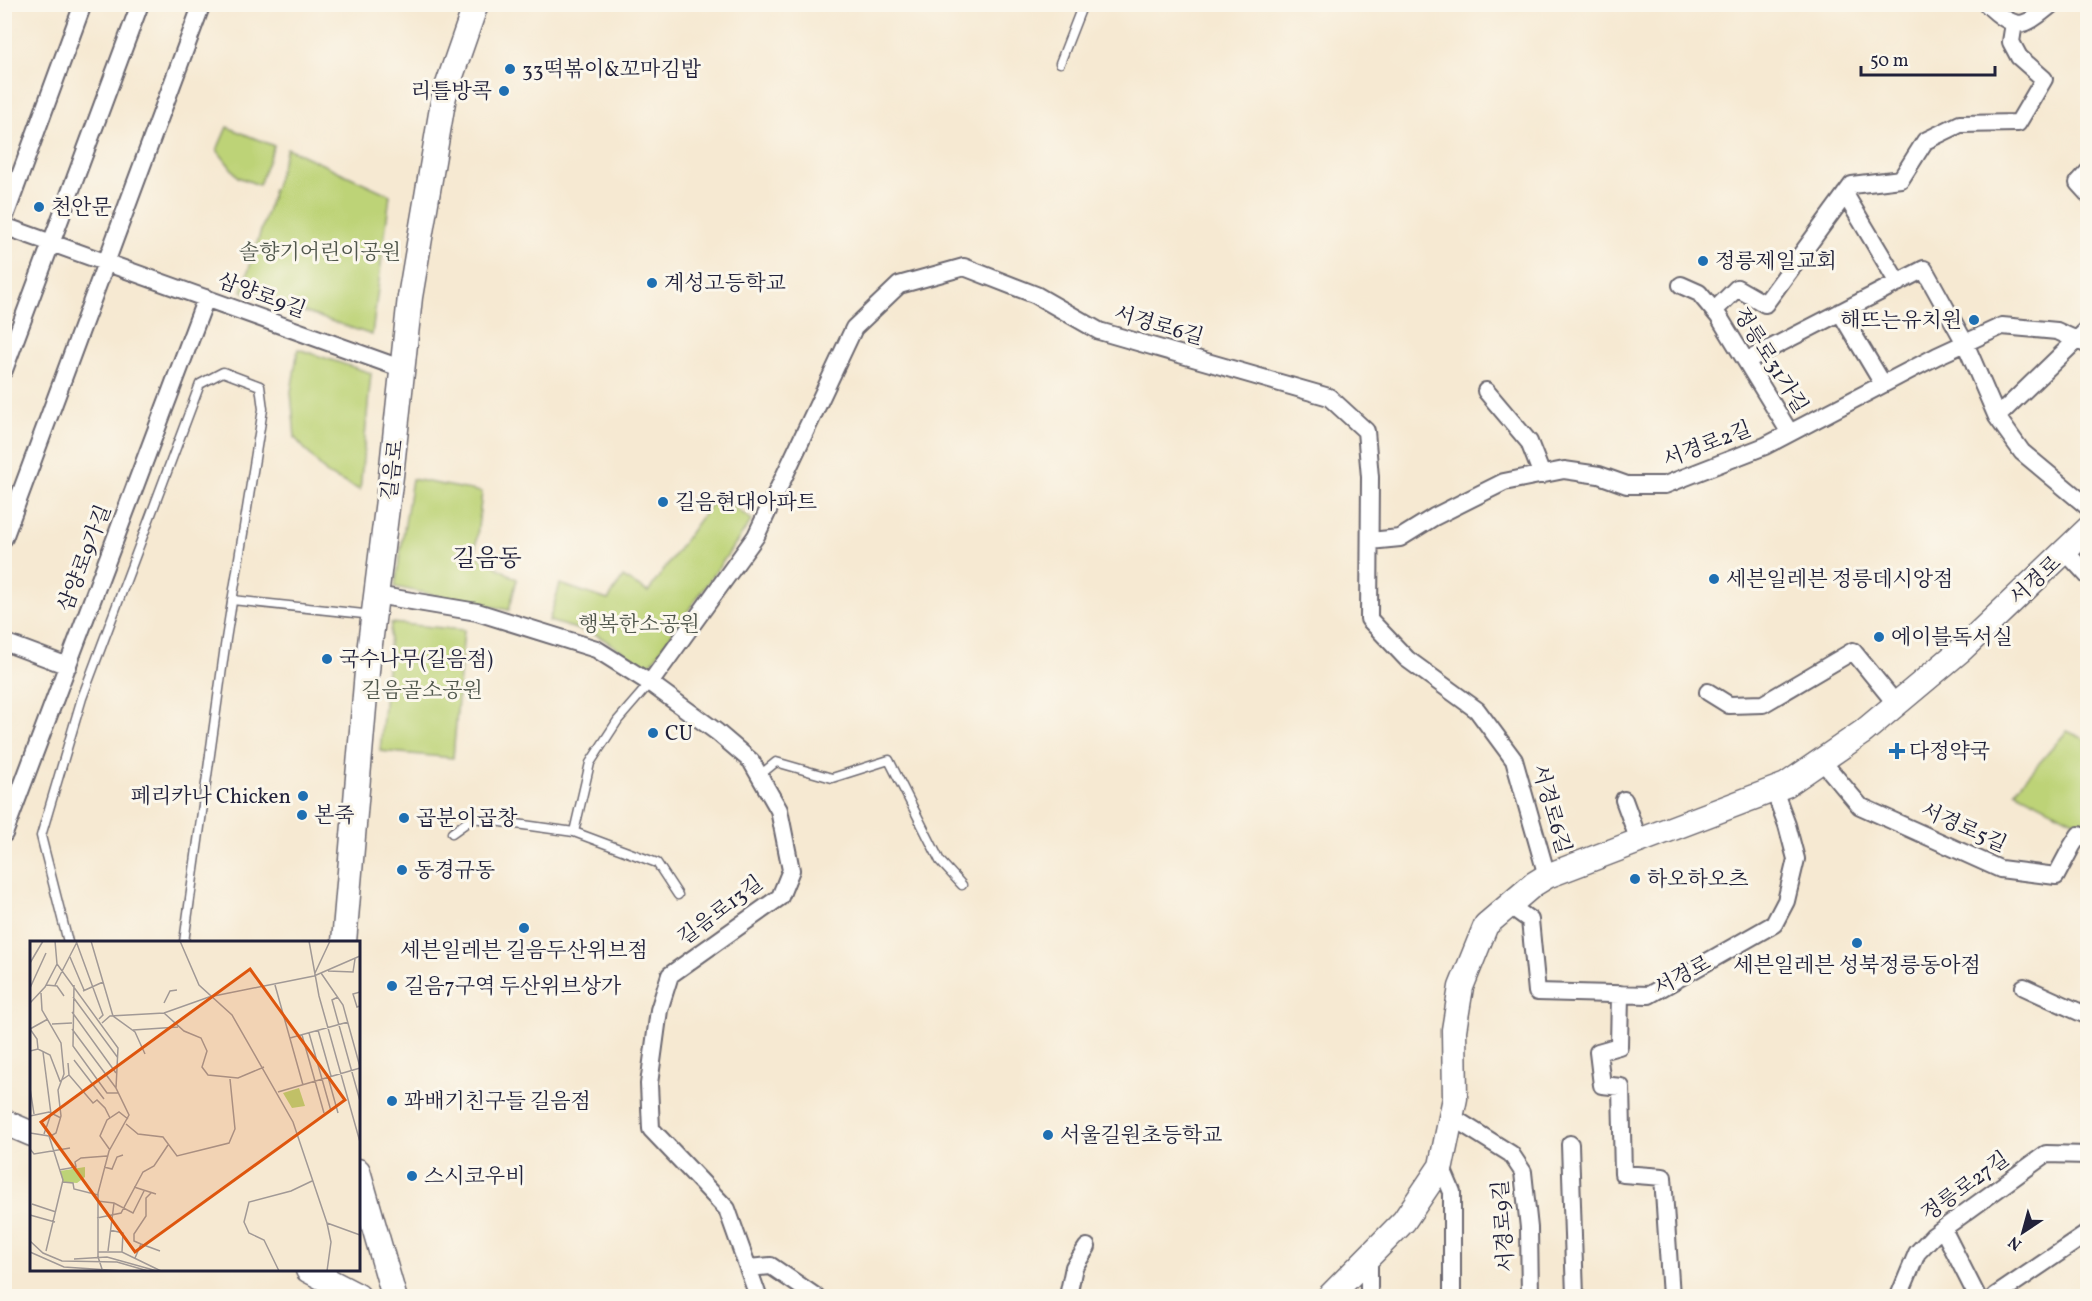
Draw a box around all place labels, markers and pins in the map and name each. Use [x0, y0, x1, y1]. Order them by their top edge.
place label: 33떡볶이&꼬마김밥 [522, 56, 702, 85]
marker: 33떡볶이&꼬마김밥 [503, 62, 517, 76]
place label: 리틀방콕 [411, 78, 492, 107]
marker: 리틀방콕 [497, 84, 511, 98]
place label: 천안문 [51, 194, 112, 223]
marker: 천안문 [32, 200, 46, 214]
place label: 정릉제일교회 [1715, 248, 1837, 277]
marker: 정릉제일교회 [1696, 254, 1710, 268]
place label: 계성고등학교 [664, 270, 786, 299]
marker: 계성고등학교 [645, 276, 659, 290]
place label: 해뜨는유치원 [1840, 307, 1962, 336]
marker: 해뜨는유치원 [1967, 313, 1981, 327]
place label: 길음현대아파트 [675, 489, 817, 518]
marker: 길음현대아파트 [656, 495, 670, 509]
place label: 세븐일레븐 정릉데시앙점 [1726, 566, 1953, 595]
marker: 세븐일레븐 정릉데시앙점 [1707, 572, 1721, 586]
place label: 에이블독서실 [1891, 624, 2013, 653]
marker: 에이블독서실 [1872, 630, 1886, 644]
place label: 국수나무(길음점) [339, 646, 493, 675]
marker: 국수나무(길음점) [320, 652, 334, 666]
place label: CU [665, 720, 693, 749]
marker: CU [646, 726, 660, 740]
place label: 다정약국 [1909, 738, 1990, 767]
marker: 다정약국 [1890, 744, 1904, 758]
place label: 페리카나 Chicken [131, 783, 291, 812]
marker: 페리카나 Chicken [296, 789, 310, 803]
place label: 본죽 [314, 802, 355, 831]
place label: 곱분이곱창 [416, 805, 518, 834]
marker: 본죽 [295, 808, 309, 822]
marker: 곱분이곱창 [397, 811, 411, 825]
place label: 동경규동 [414, 857, 495, 886]
marker: 동경규동 [395, 863, 409, 877]
place label: 하오하오츠 [1647, 866, 1748, 895]
marker: 하오하오츠 [1628, 872, 1642, 886]
marker: 세븐일레븐 길음두산위브점 [517, 921, 531, 935]
marker: 세븐일레븐 성북정릉동아점 [1850, 936, 1864, 950]
place label: 세븐일레븐 길음두산위브점 [400, 937, 648, 966]
place label: 세븐일레븐 성북정릉동아점 [1733, 952, 1981, 981]
place label: 길음7구역 두산위브상가 [404, 973, 622, 1002]
marker: 길음7구역 두산위브상가 [385, 979, 399, 993]
place label: 꽈배기친구들 길음점 [404, 1088, 591, 1117]
marker: 꽈배기친구들 길음점 [385, 1094, 399, 1108]
place label: 서울길원초등학교 [1060, 1122, 1222, 1151]
marker: 서울길원초등학교 [1041, 1128, 1055, 1142]
place label: 스시코우비 [424, 1163, 525, 1192]
marker: 스시코우비 [405, 1169, 419, 1183]

